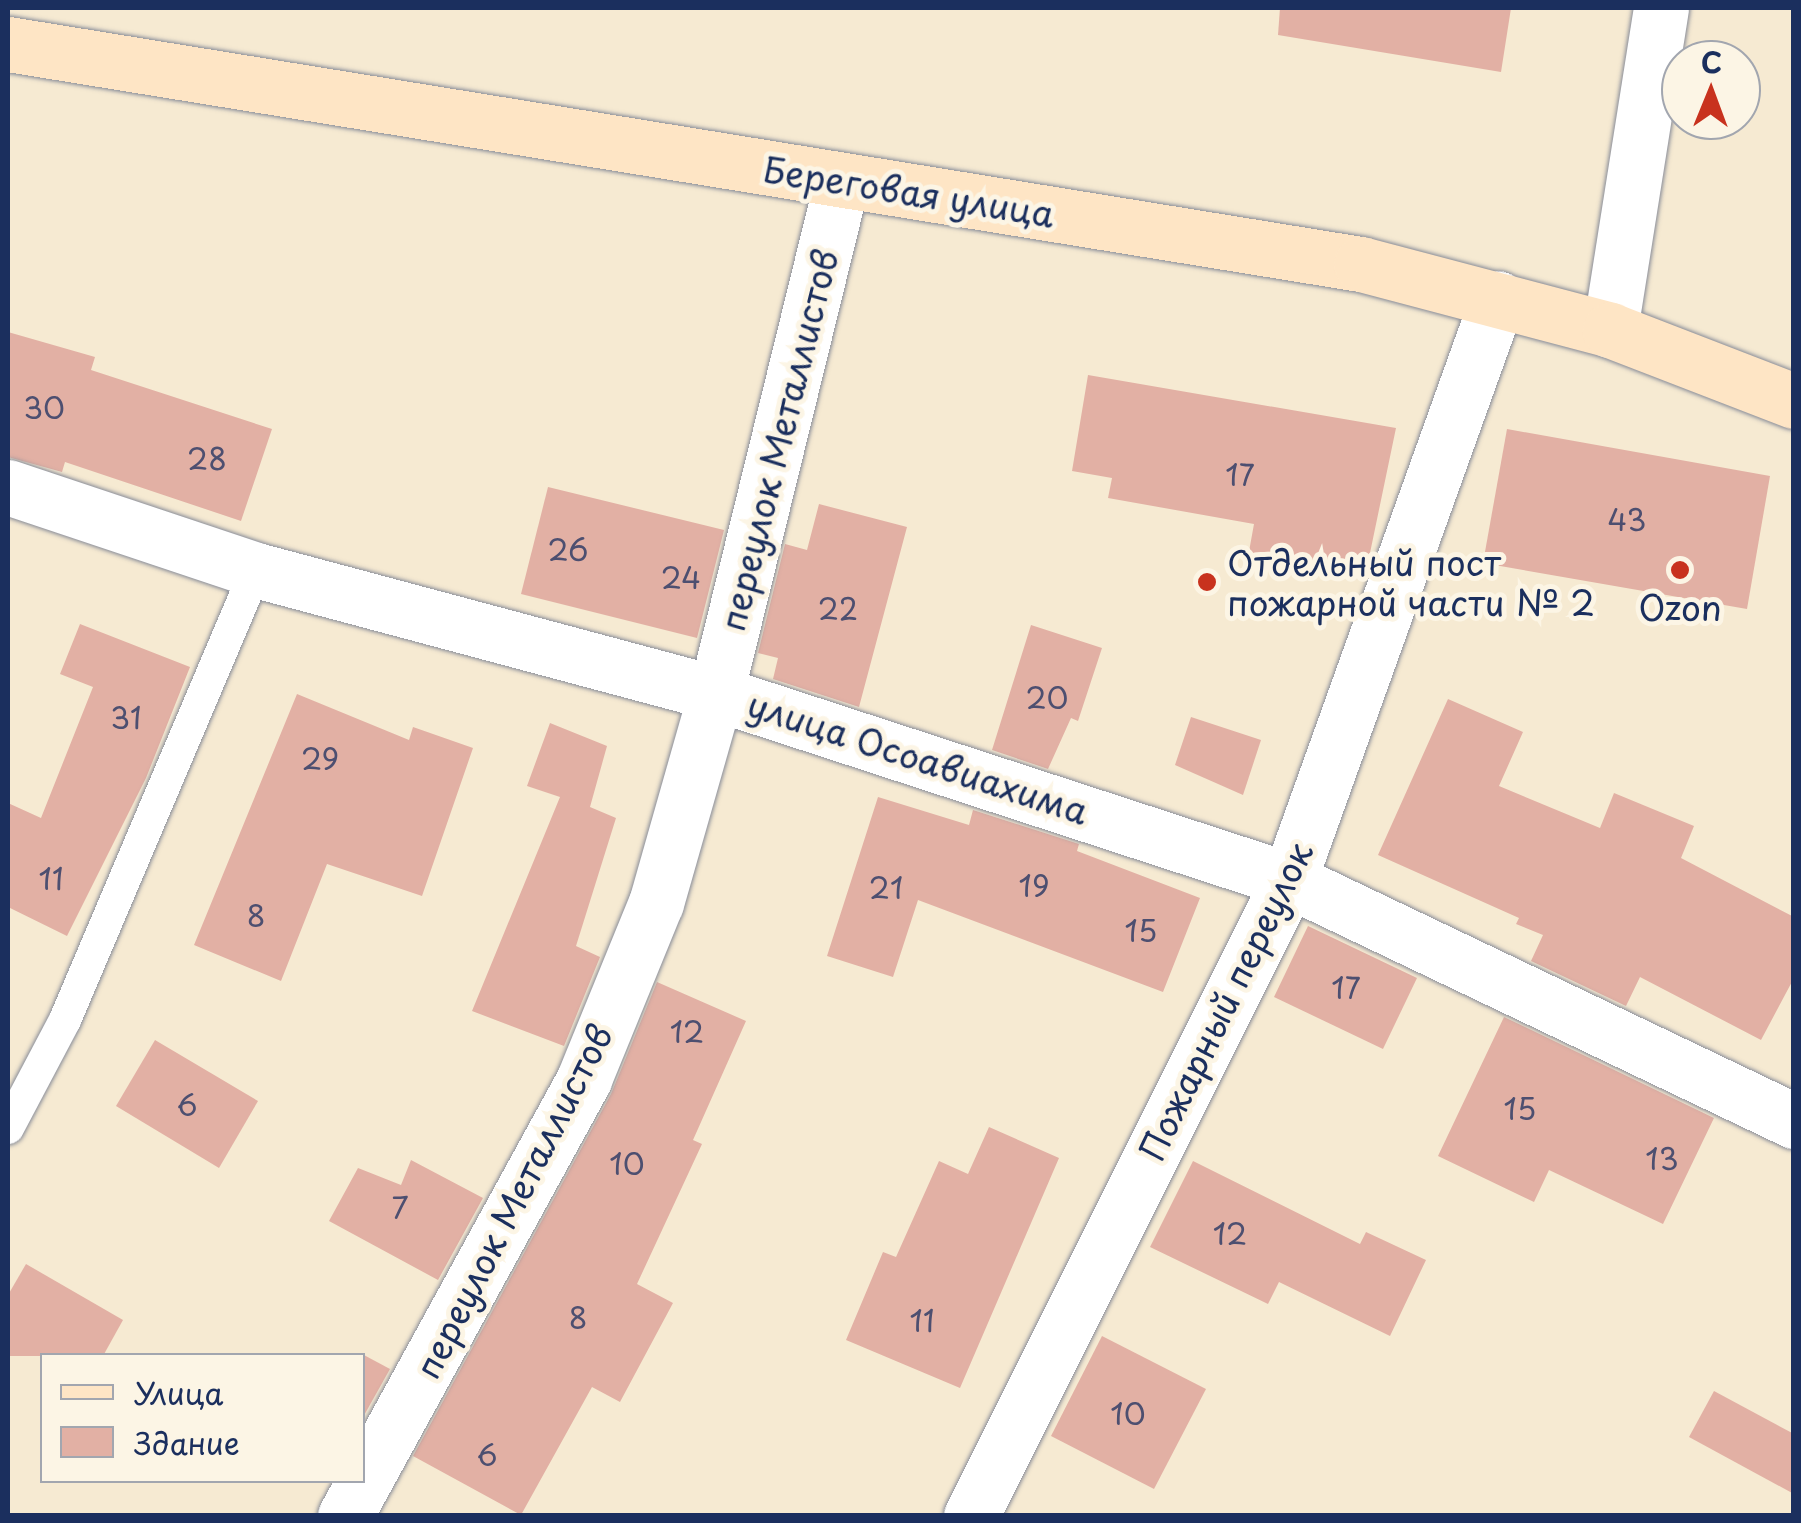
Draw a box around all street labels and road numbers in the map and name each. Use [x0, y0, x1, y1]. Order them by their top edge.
street label: Береговая улица [760, 147, 1058, 235]
street label: переулок Металлистов [710, 245, 846, 635]
street label: улица Осоавиахима [742, 682, 1094, 832]
street label: Пожарный переулок [1129, 834, 1321, 1168]
street label: переулок Металлистов [405, 1017, 621, 1385]

